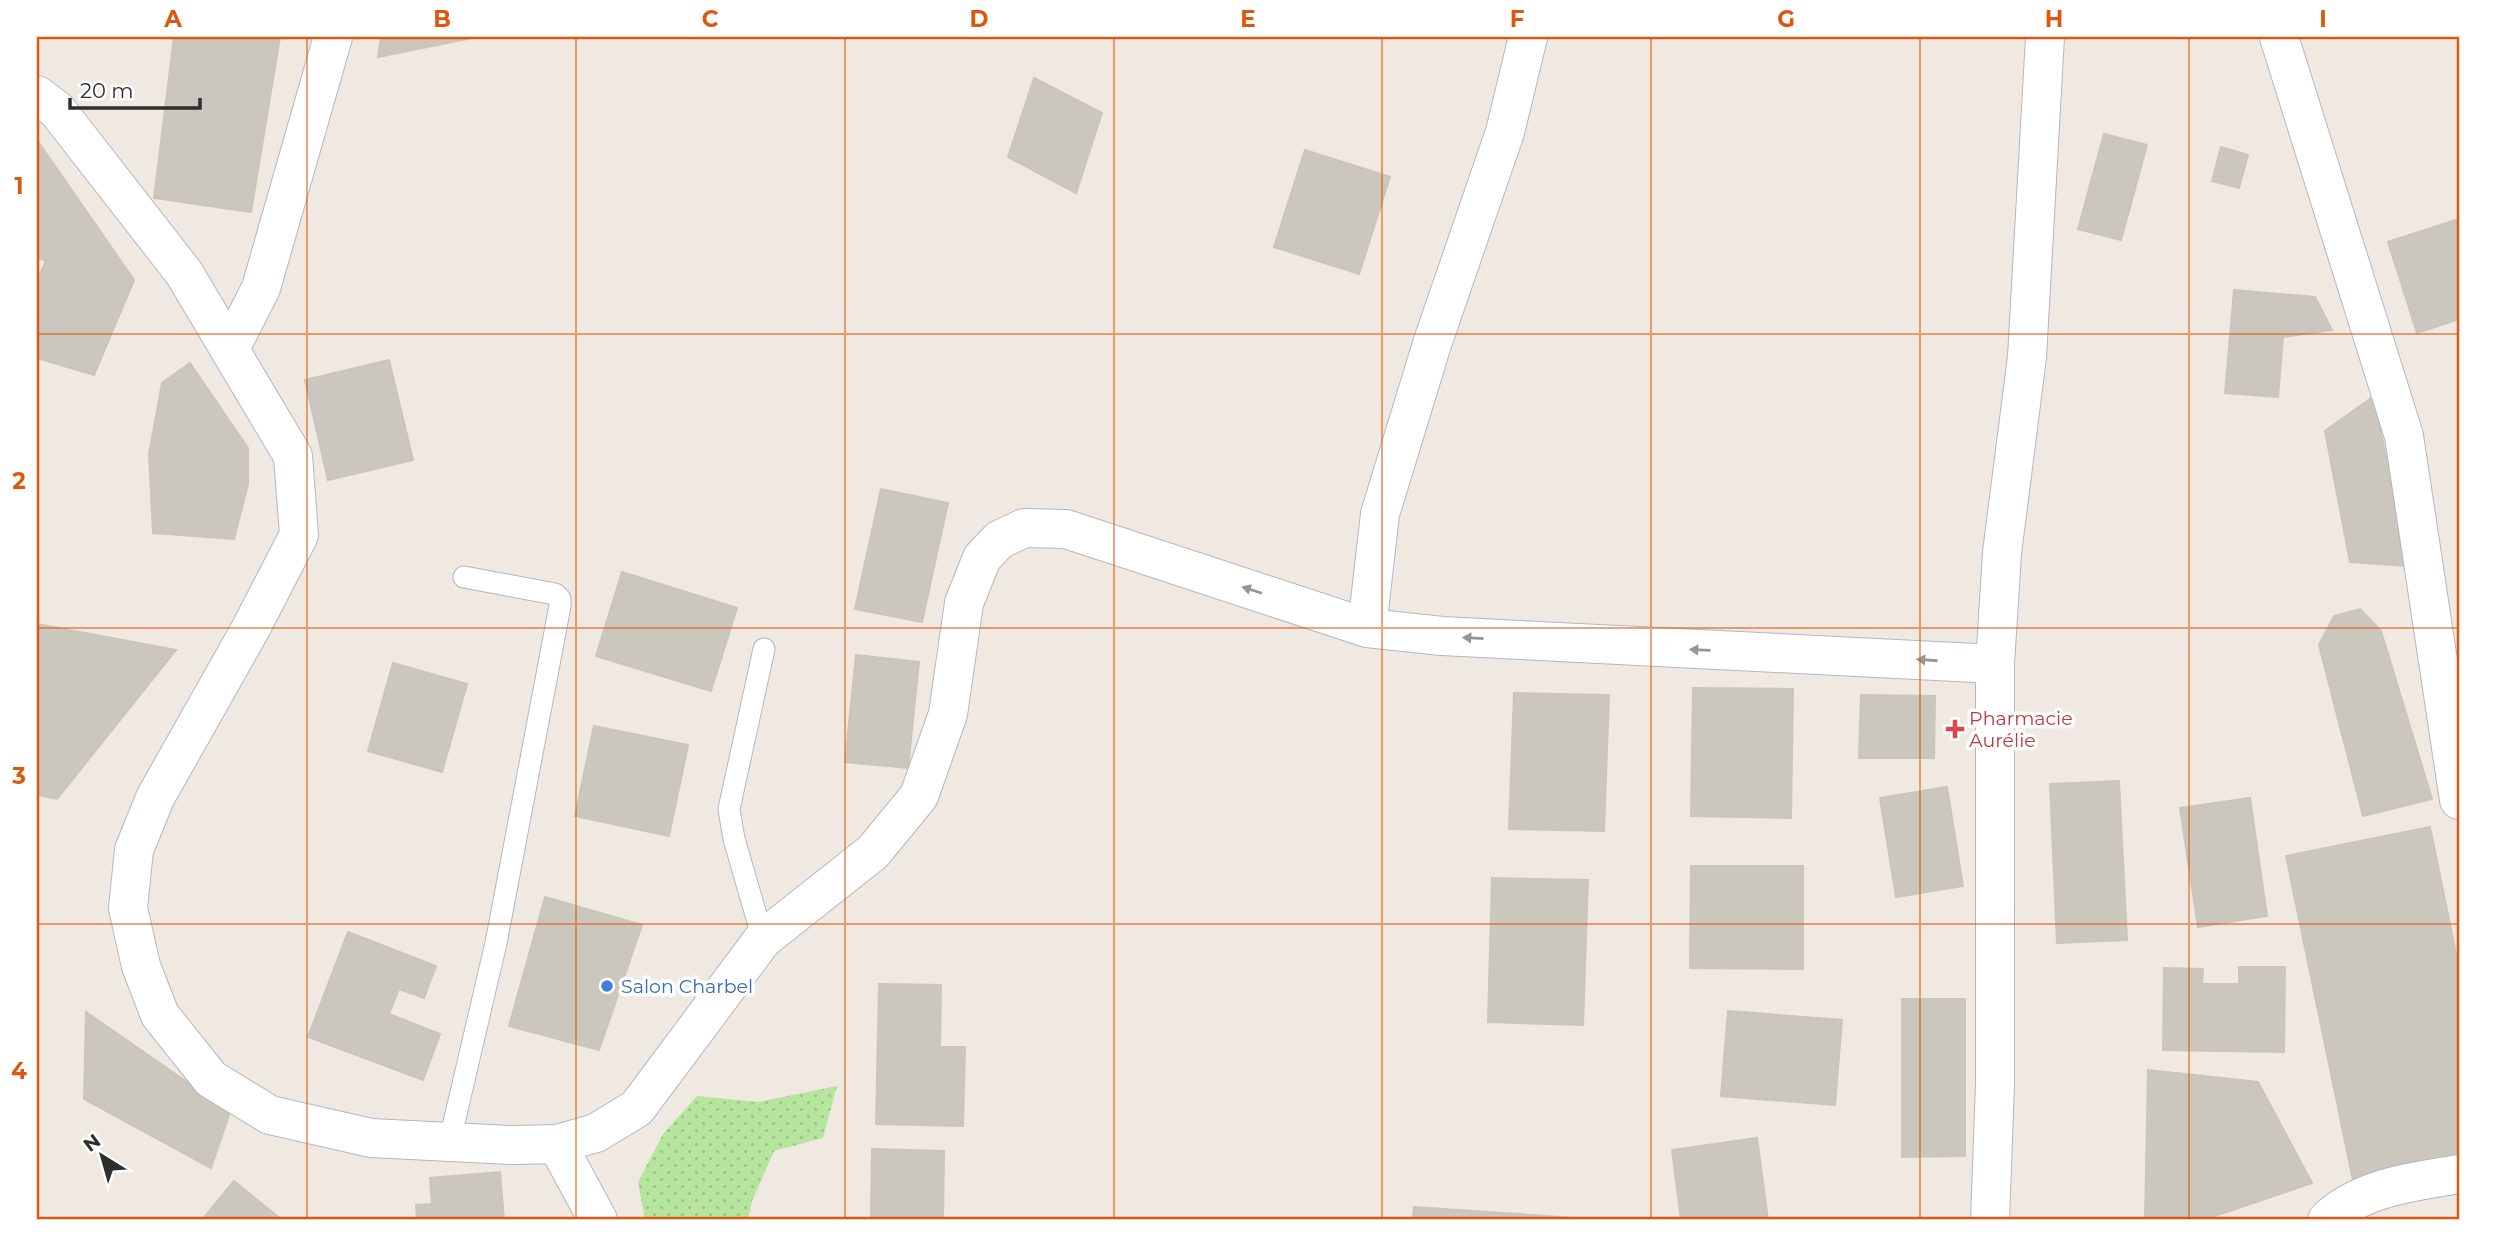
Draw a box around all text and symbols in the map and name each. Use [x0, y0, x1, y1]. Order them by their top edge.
text: A [163, 5, 182, 33]
text: B [433, 5, 451, 33]
text: C [702, 5, 719, 33]
text: D [970, 5, 989, 33]
text: E [1240, 5, 1256, 33]
text: F [1510, 5, 1525, 33]
text: G [1777, 5, 1795, 33]
text: H [2045, 5, 2063, 33]
text: I [2319, 5, 2327, 33]
scale bar [70, 66, 200, 110]
text: 20 m [80, 78, 134, 103]
text: 1 [14, 172, 24, 200]
text: 2 [12, 467, 26, 495]
one-way arrow [1241, 584, 1262, 595]
one-way arrow [1462, 632, 1484, 643]
one-way arrow [1689, 644, 1711, 655]
one-way arrow [1916, 654, 1938, 665]
place label: Pharmacie Aurélie [1969, 707, 2073, 752]
marker: Pharmacie Aurélie [1947, 721, 1963, 737]
text: 3 [11, 762, 26, 790]
place label: Salon Charbel [621, 975, 753, 998]
marker: Salon Charbel [599, 978, 615, 994]
text: 4 [11, 1057, 27, 1085]
north arrow [66, 1120, 136, 1190]
text: N [79, 1129, 105, 1157]

